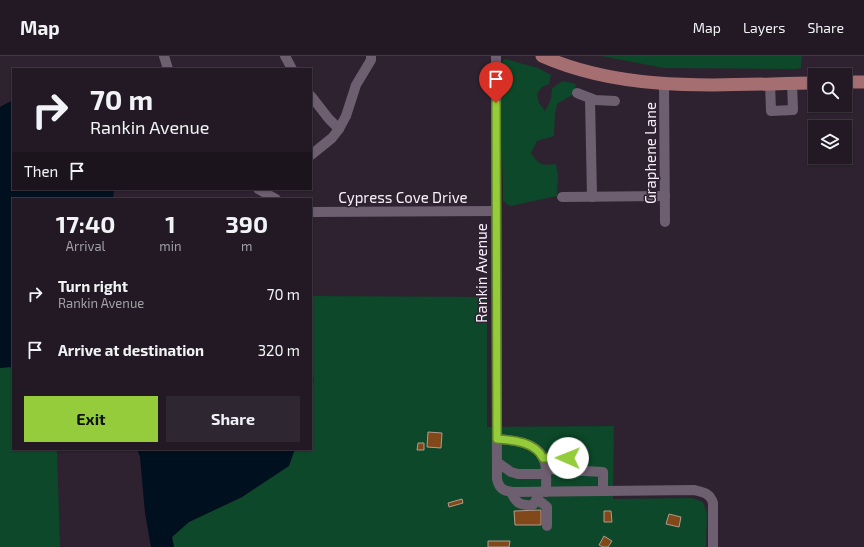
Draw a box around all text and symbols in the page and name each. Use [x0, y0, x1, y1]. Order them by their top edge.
text: Map [20, 16, 60, 39]
text: Map [693, 19, 721, 36]
text: Layers [743, 19, 785, 36]
text: Share [807, 19, 844, 36]
pin [479, 62, 513, 103]
icon: arrive [485, 68, 507, 90]
map controls [808, 68, 852, 164]
button: search [808, 68, 852, 112]
text: 70 m [90, 82, 153, 116]
icon: right [24, 84, 76, 136]
street label: Graphene Lane [641, 102, 659, 204]
text: Rankin Avenue [90, 116, 209, 138]
button: layers [808, 120, 852, 164]
icon: arrive [66, 160, 88, 182]
text: Then [24, 162, 58, 180]
street label: Cypress Cove Drive [338, 188, 468, 206]
text: 17:40 [56, 209, 115, 238]
text: 1 [165, 209, 176, 238]
text: 390 [225, 209, 268, 238]
street label: Rankin Avenue [472, 223, 490, 323]
text: Arrival [66, 238, 105, 254]
text: min [159, 238, 181, 254]
text: m [241, 238, 252, 254]
text: Turn right [58, 277, 128, 295]
icon: right [24, 283, 46, 305]
text: 70 m [267, 285, 300, 303]
text: Rankin Avenue [58, 295, 144, 311]
icon: arrive [24, 339, 46, 361]
text: Arrive at destination [58, 341, 204, 359]
text: 320 m [258, 341, 300, 359]
button: Exit [24, 396, 158, 442]
button: Share [166, 396, 300, 442]
position arrow [547, 437, 589, 479]

